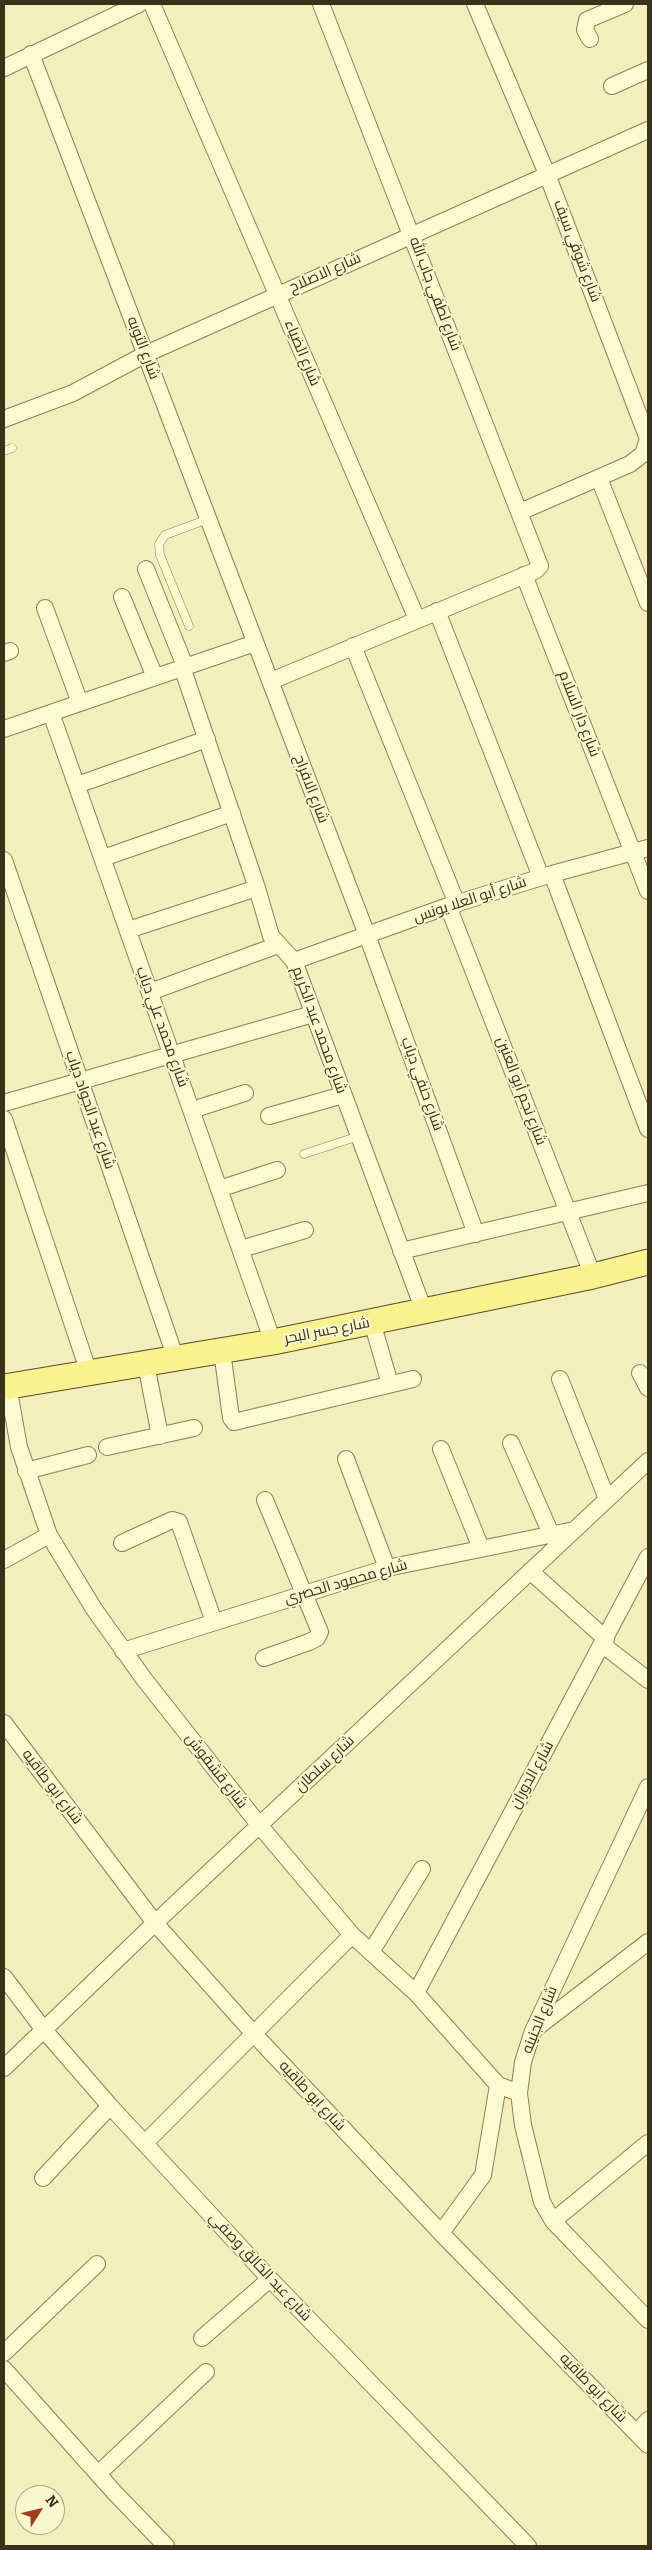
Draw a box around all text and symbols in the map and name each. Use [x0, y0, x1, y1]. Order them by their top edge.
street label: شارع شوقي سيف [549, 197, 605, 305]
street label: شارع لطفي جاب الله [405, 234, 465, 354]
street label: شارع الاصلاح [286, 249, 364, 297]
street label: شارع التوبه [123, 314, 163, 382]
street label: شارع الضياء [280, 317, 324, 389]
street label: شارع دار السلام [554, 668, 604, 760]
street label: شارع الافراح [290, 752, 332, 826]
street label: شارع أبو العلا يونس [411, 873, 529, 927]
street label: شارع محمد علي دياب [132, 964, 192, 1090]
street label: شارع محمد عبد الكريم [288, 964, 350, 1096]
street label: شارع نجم أبو العنين [492, 1034, 550, 1148]
street label: شارع حنفي دياب [397, 1035, 447, 1133]
street label: شارع عبد الجواد دياب [61, 1048, 119, 1172]
street label: شارع جسر البحر [283, 1314, 371, 1348]
street label: شارع محمود الحصري [282, 1556, 410, 1608]
street label: شارع قشقوش [181, 1730, 251, 1812]
street label: شارع سلطان [292, 1732, 358, 1796]
street label: شارع الدوران [506, 1738, 558, 1812]
street label: شارع ابو طاقيه [18, 1746, 86, 1828]
street label: شارع الجنينه [518, 1984, 562, 2056]
street label: شارع ابو طاقيه [275, 2057, 349, 2135]
street label: شارع عبد الخالق وصفي [205, 2209, 315, 2325]
street label: شارع ابو طاقيه [555, 2350, 631, 2426]
north arrow [15, 2485, 65, 2535]
text: N [42, 2492, 62, 2511]

